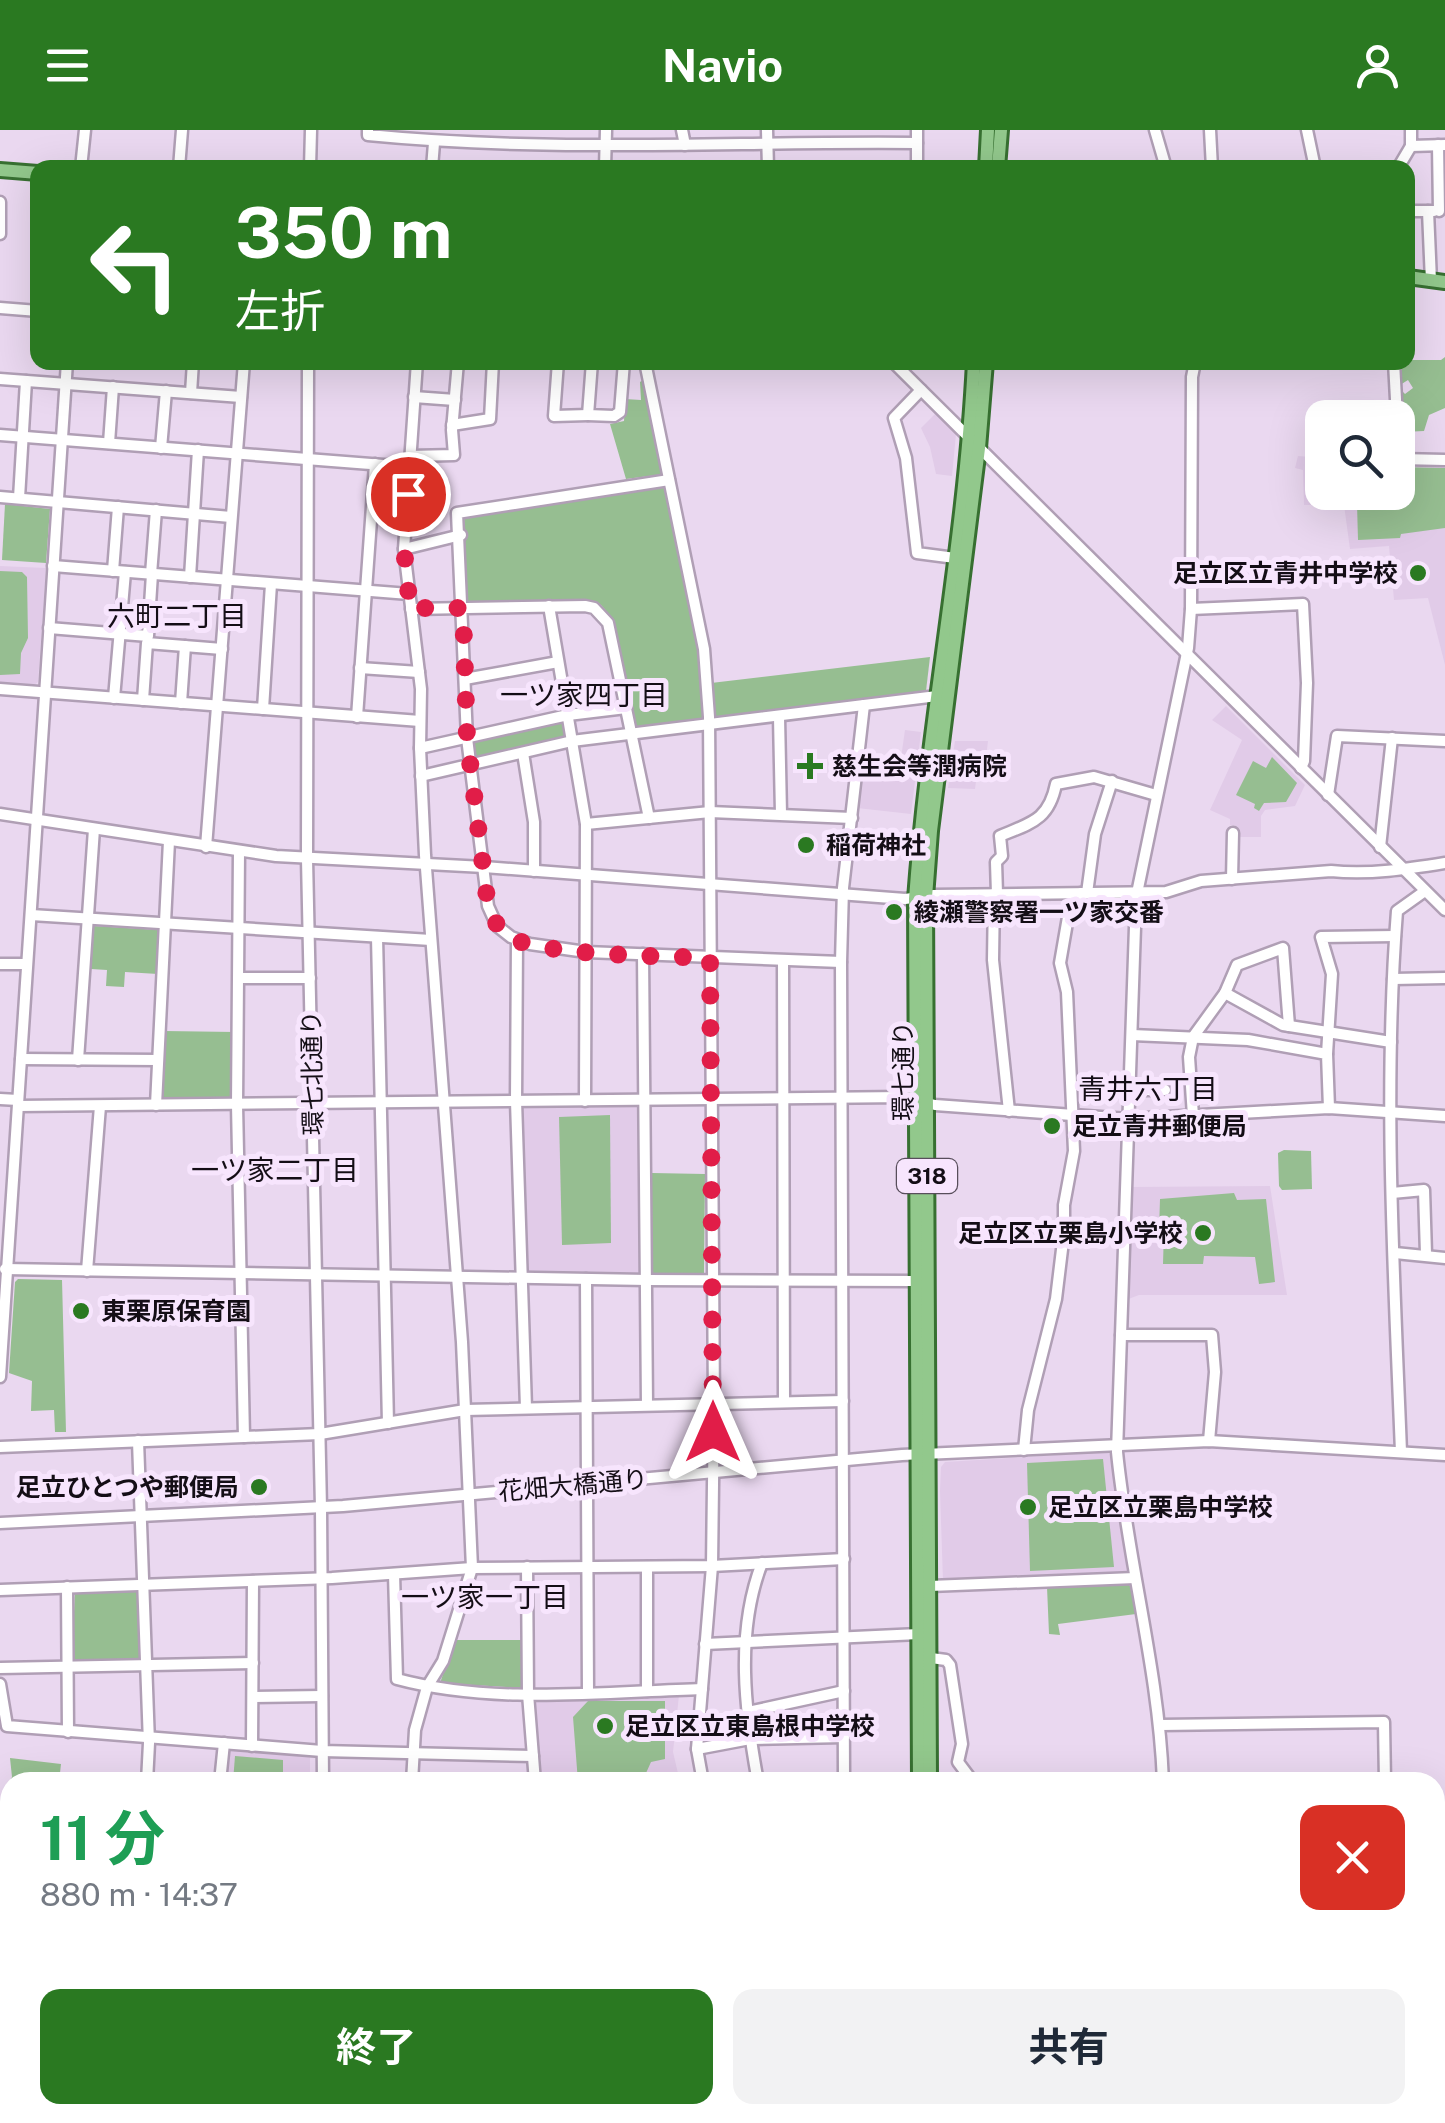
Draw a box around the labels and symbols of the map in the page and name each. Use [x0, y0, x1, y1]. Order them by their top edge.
pin [366, 452, 451, 537]
place label: 足立区立青井中学校 [1173, 558, 1398, 588]
marker: 足立区立青井中学校 [1407, 562, 1429, 584]
district label: 六町二丁目 [107, 599, 247, 632]
district label: 一ツ家四丁目 [500, 678, 668, 711]
place label: 慈生会等潤病院 [832, 751, 1007, 781]
marker: 慈生会等潤病院 [797, 753, 823, 779]
place label: 稲荷神社 [826, 830, 926, 860]
marker: 稲荷神社 [795, 834, 817, 856]
place label: 綾瀬警察署一ツ家交番 [914, 897, 1164, 927]
marker: 綾瀬警察署一ツ家交番 [883, 901, 905, 923]
street label: 環七北通り [296, 1010, 328, 1136]
street label: 環七通り [888, 1021, 918, 1121]
district label: 青井六丁目 [1078, 1072, 1218, 1105]
place label: 足立青井郵便局 [1072, 1111, 1247, 1141]
marker: 足立青井郵便局 [1041, 1115, 1063, 1137]
district label: 一ツ家二丁目 [191, 1153, 359, 1186]
road number: 318 [897, 1159, 957, 1193]
place label: 足立区立栗島小学校 [958, 1218, 1183, 1248]
marker: 足立区立栗島小学校 [1192, 1222, 1214, 1244]
place label: 東栗原保育園 [101, 1296, 251, 1326]
marker: 東栗原保育園 [70, 1300, 92, 1322]
position arrow [661, 1380, 765, 1484]
street label: 花畑大橋通り [497, 1464, 649, 1506]
place label: 足立ひとつや郵便局 [16, 1472, 239, 1502]
marker: 足立ひとつや郵便局 [248, 1476, 270, 1498]
place label: 足立区立栗島中学校 [1048, 1492, 1273, 1522]
marker: 足立区立栗島中学校 [1017, 1496, 1039, 1518]
district label: 一ツ家一丁目 [401, 1580, 569, 1613]
place label: 足立区立東島根中学校 [625, 1711, 875, 1741]
marker: 足立区立東島根中学校 [594, 1715, 616, 1737]

